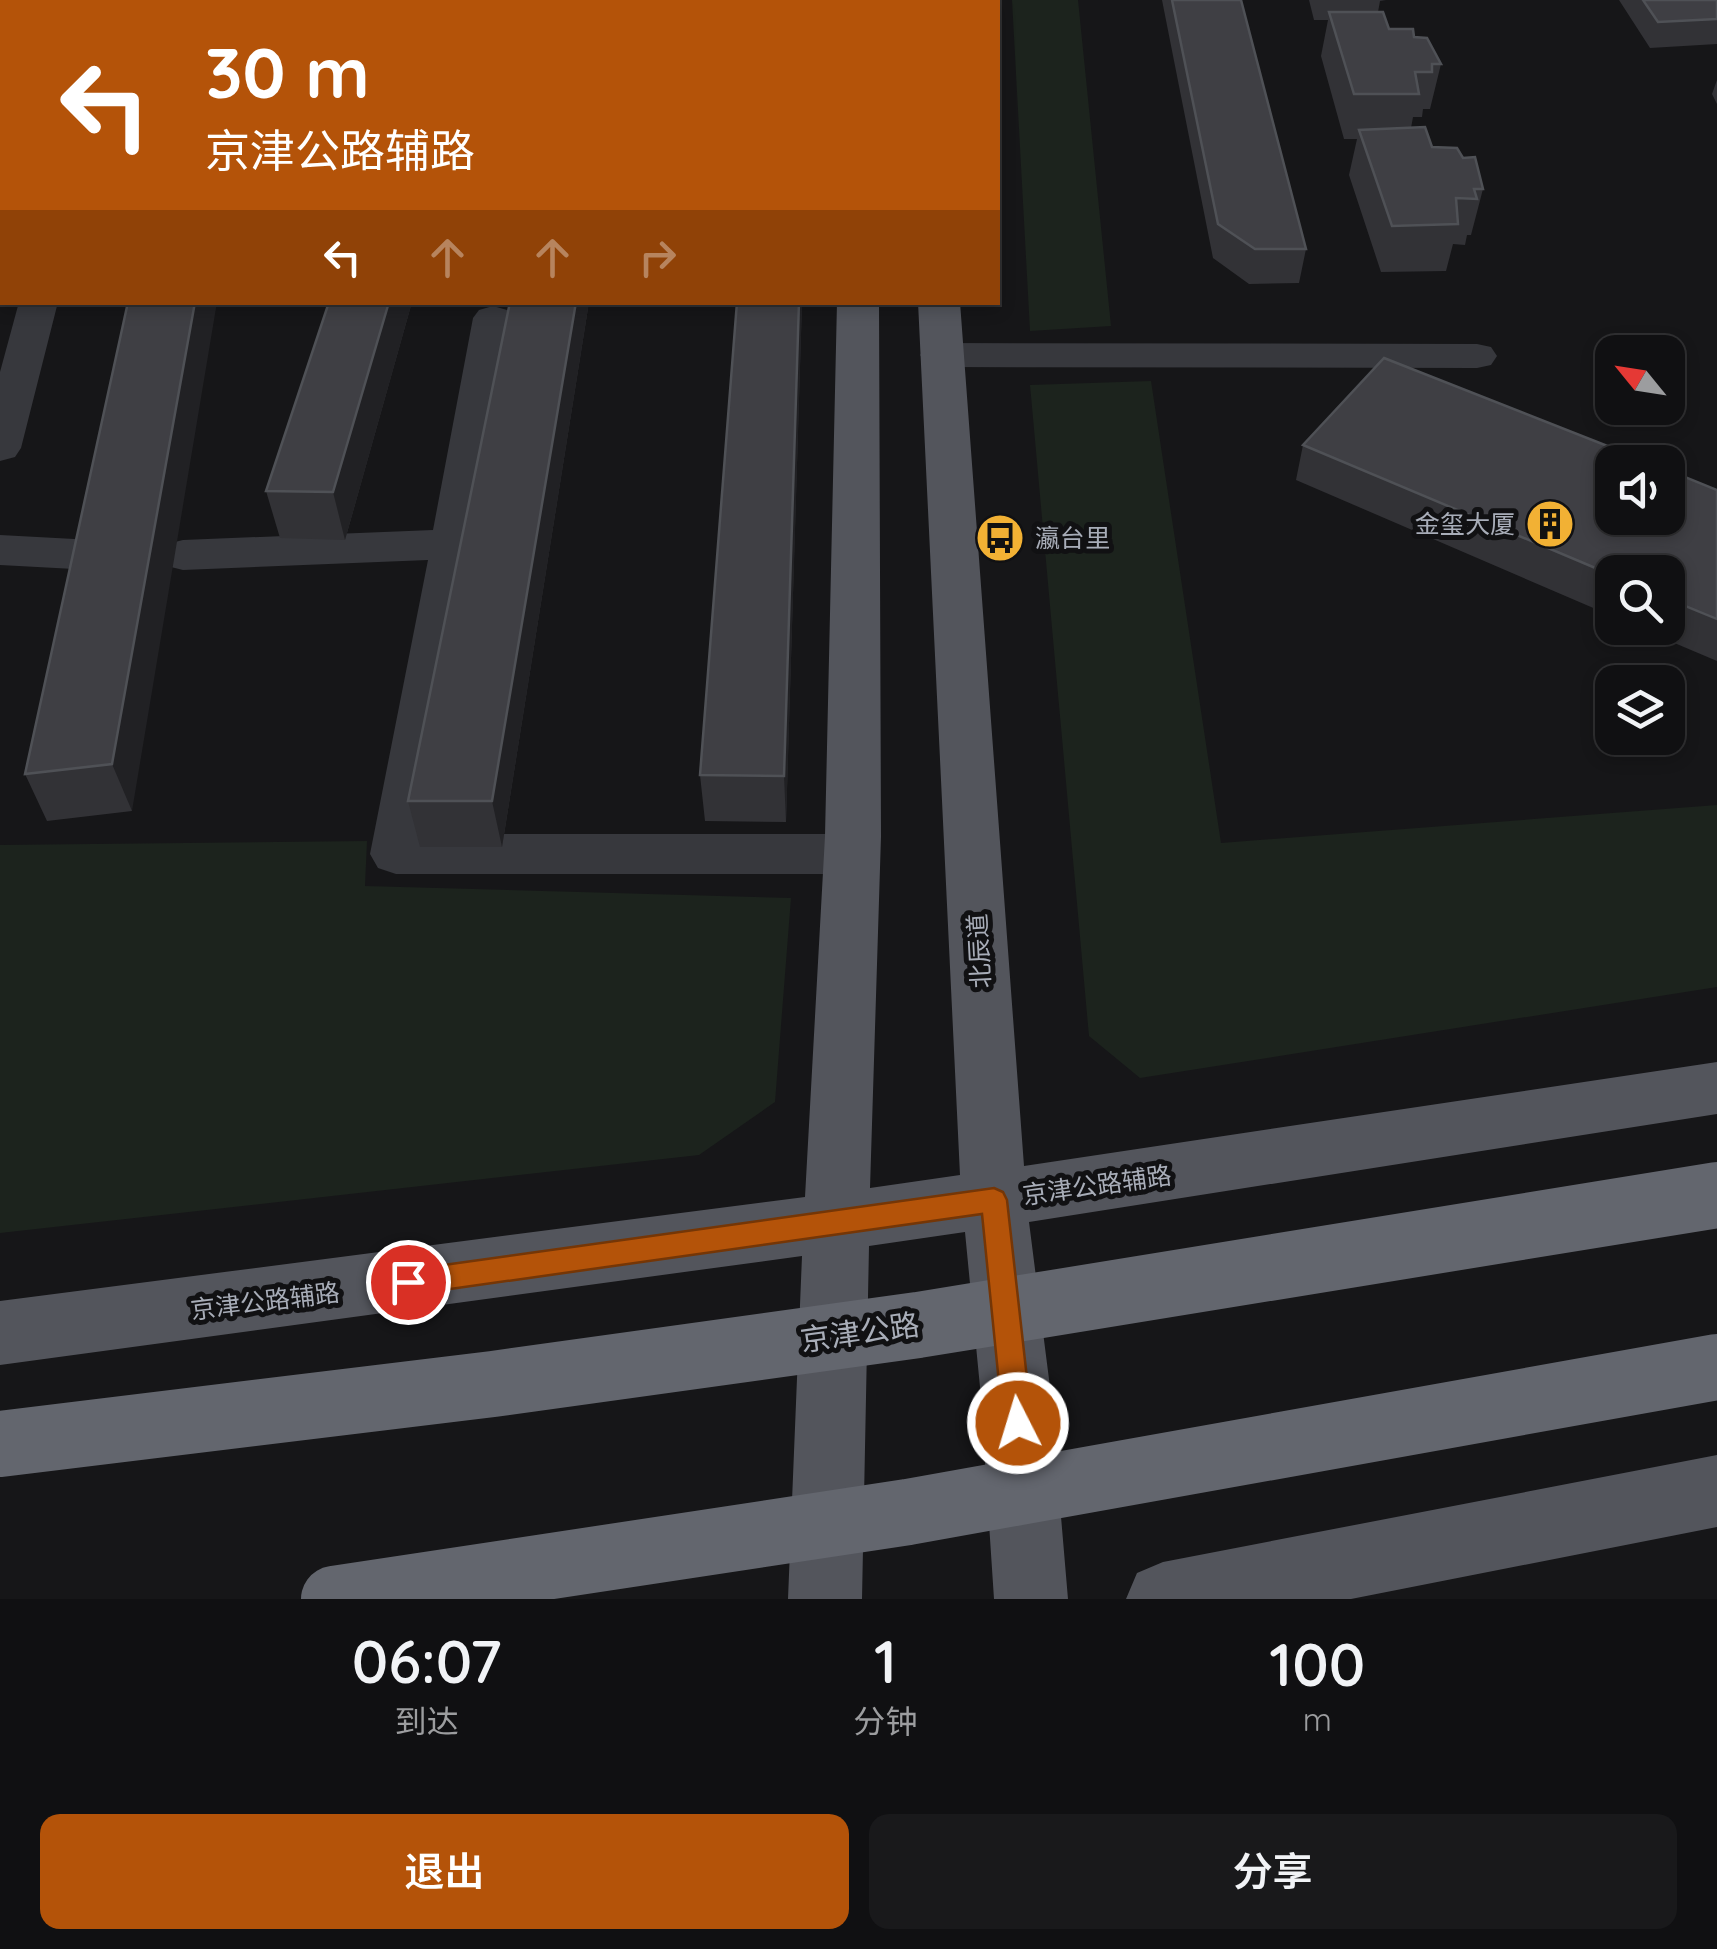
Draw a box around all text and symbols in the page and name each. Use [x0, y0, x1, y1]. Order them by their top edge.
text: 30 m [205, 28, 370, 116]
icon: left [40, 40, 170, 170]
text: 京津公路辅路 [205, 122, 475, 178]
icon: left [315, 230, 370, 285]
icon: ahead [420, 230, 475, 285]
icon: ahead [525, 230, 580, 285]
icon: right [630, 230, 685, 285]
north arrow [1595, 335, 1685, 425]
map controls [1595, 335, 1685, 755]
button: sound [1595, 445, 1685, 535]
building icon: 金玺大厦 [1524, 498, 1576, 550]
place label: 金玺大厦 [1415, 508, 1515, 539]
bus stop icon: 瀛台里 [974, 512, 1026, 564]
place label: 瀛台里 [1035, 522, 1110, 553]
button: search [1595, 555, 1685, 645]
button: layers [1595, 665, 1685, 755]
street label: 北辰道 [961, 913, 996, 989]
street label: 京津公路辅路 [1020, 1159, 1173, 1210]
pin [366, 1240, 451, 1325]
icon: arrive [381, 1255, 436, 1310]
street label: 京津公路辅路 [189, 1276, 341, 1325]
street label: 京津公路 [798, 1305, 922, 1359]
position arrow [966, 1371, 1070, 1475]
text: 06:07 [352, 1623, 502, 1698]
text: 1 [874, 1623, 897, 1698]
text: 100 [1269, 1626, 1365, 1701]
text: m [1303, 1699, 1332, 1739]
text: 到达 [395, 1701, 459, 1741]
text: 分钟 [854, 1701, 918, 1741]
button: 退出 [40, 1814, 849, 1929]
button: 分享 [869, 1814, 1677, 1929]

